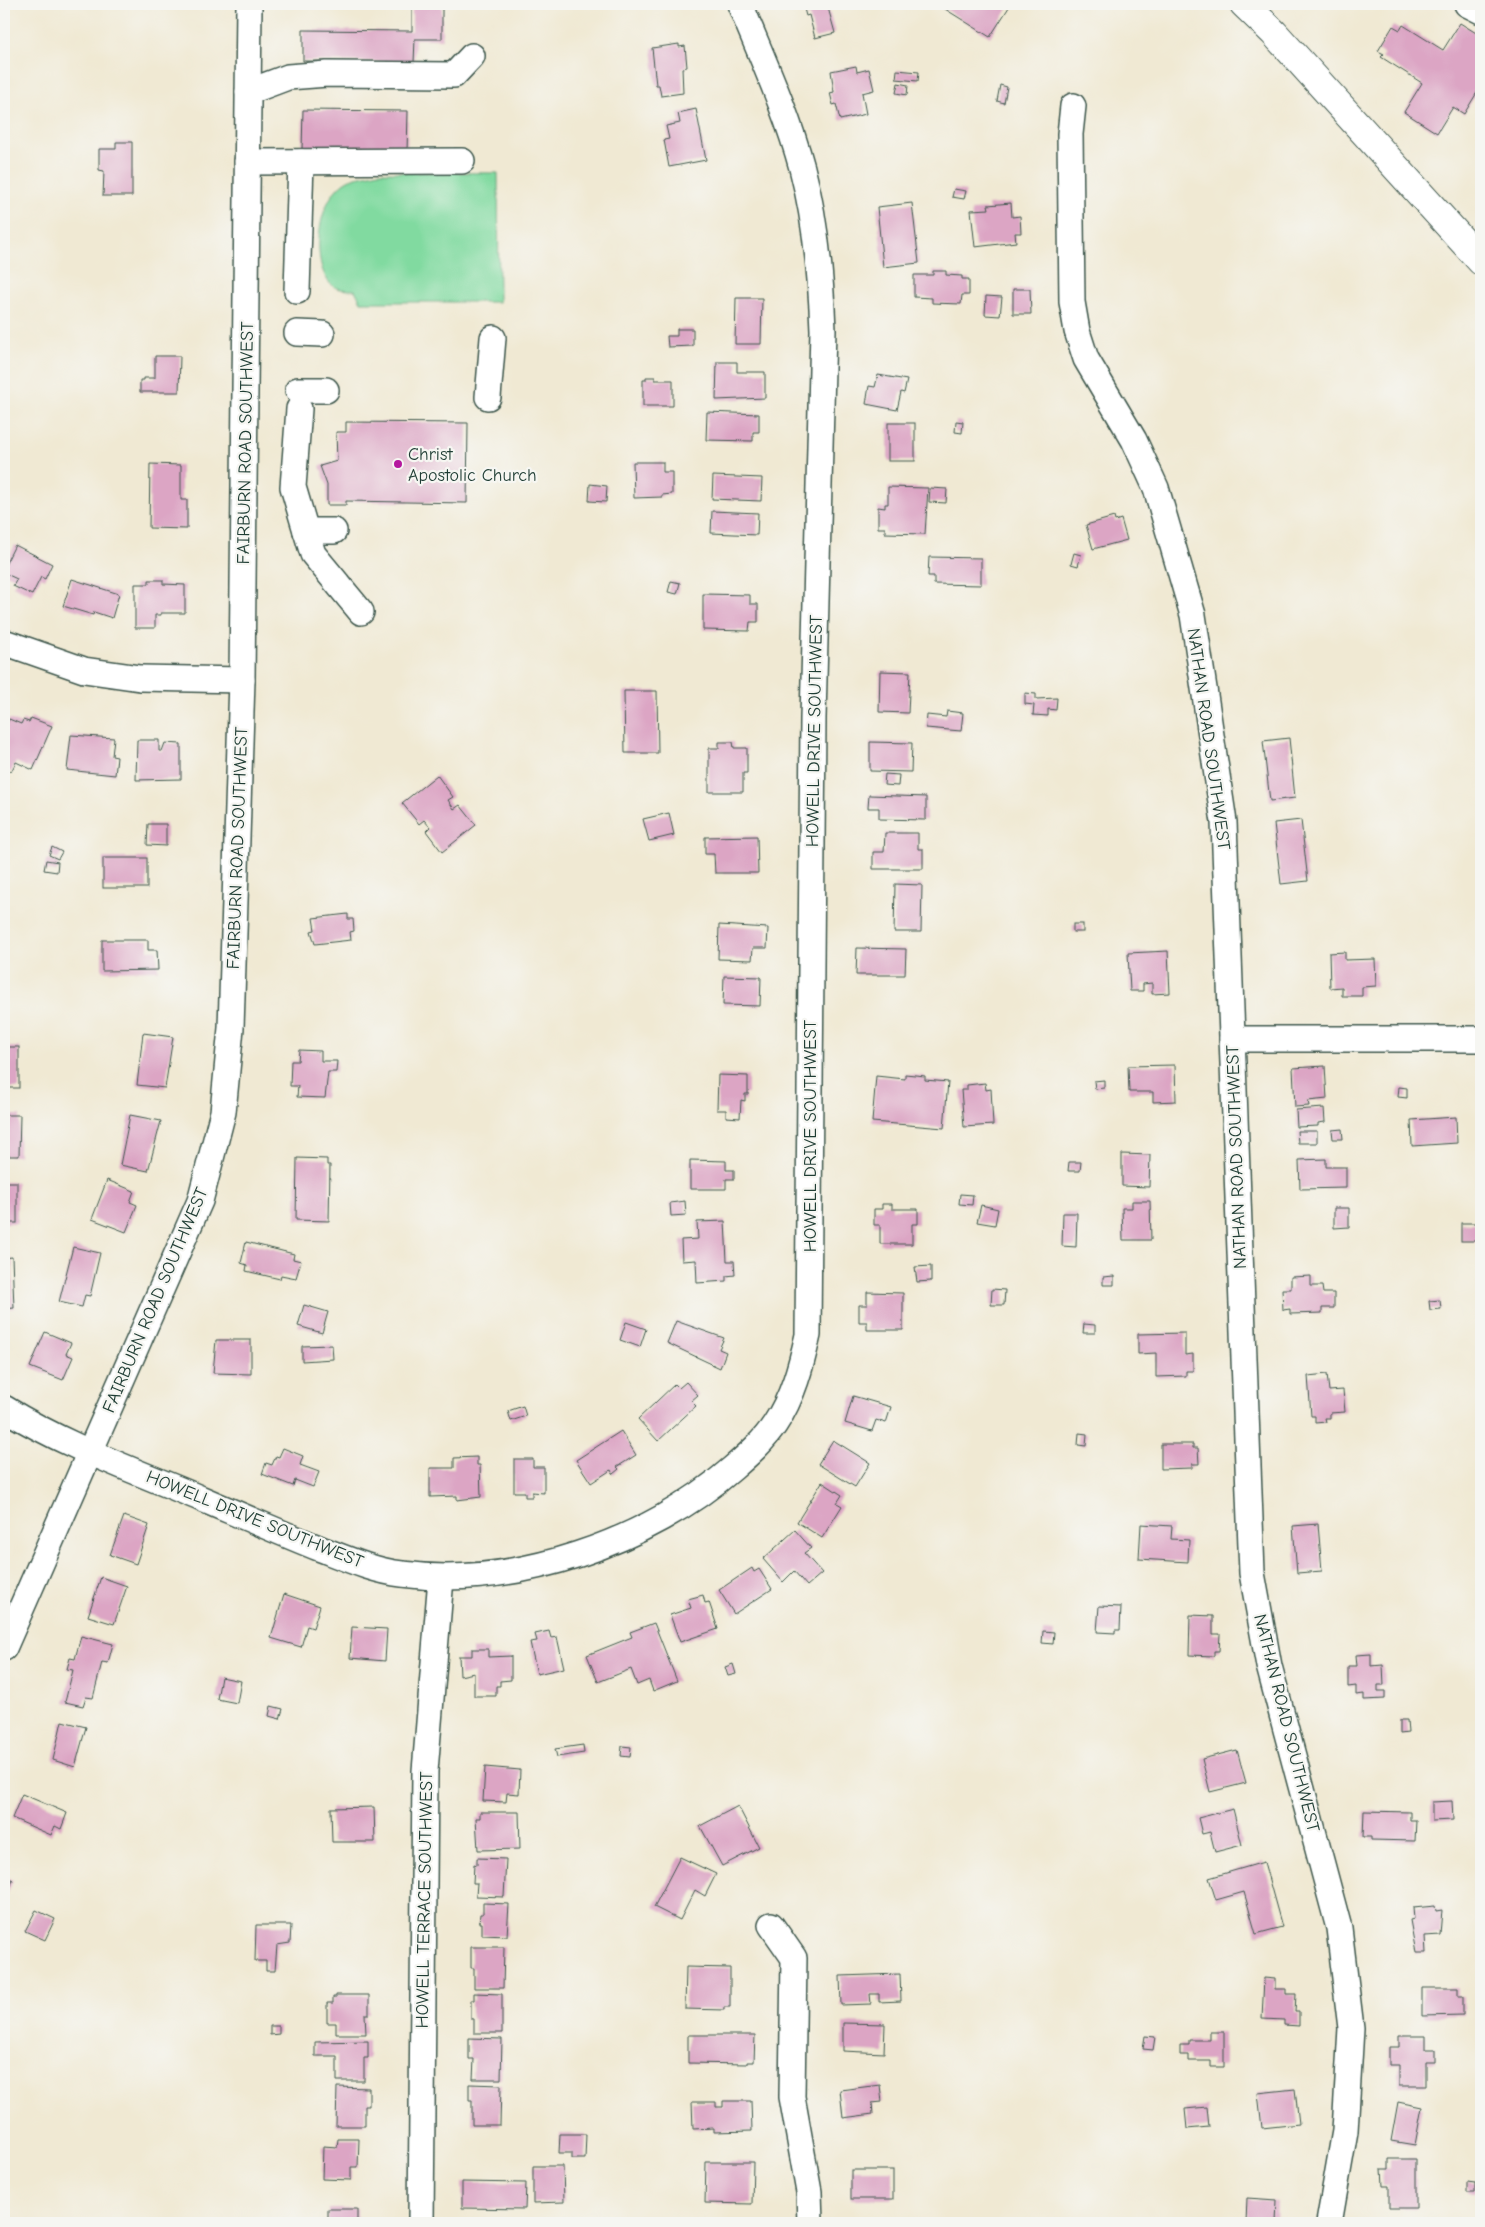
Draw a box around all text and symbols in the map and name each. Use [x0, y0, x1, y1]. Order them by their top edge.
street label: FAIRBURN ROAD SOUTHWEST [233, 321, 258, 565]
place label: Christ Apostolic Church [408, 444, 537, 486]
marker: Christ Apostolic Church [392, 458, 404, 470]
street label: HOWELL DRIVE SOUTHWEST [802, 614, 827, 847]
street label: NATHAN ROAD SOUTHWEST [1183, 627, 1235, 852]
street label: FAIRBURN ROAD SOUTHWEST [223, 726, 252, 970]
street label: HOWELL DRIVE SOUTHWEST [800, 1019, 821, 1252]
street label: NATHAN ROAD SOUTHWEST [1222, 1044, 1251, 1269]
street label: FAIRBURN ROAD SOUTHWEST [98, 1184, 213, 1416]
street label: HOWELL DRIVE SOUTHWEST [143, 1466, 367, 1573]
street label: NATHAN ROAD SOUTHWEST [1249, 1612, 1324, 1835]
street label: HOWELL TERRACE SOUTHWEST [412, 1771, 437, 2029]

